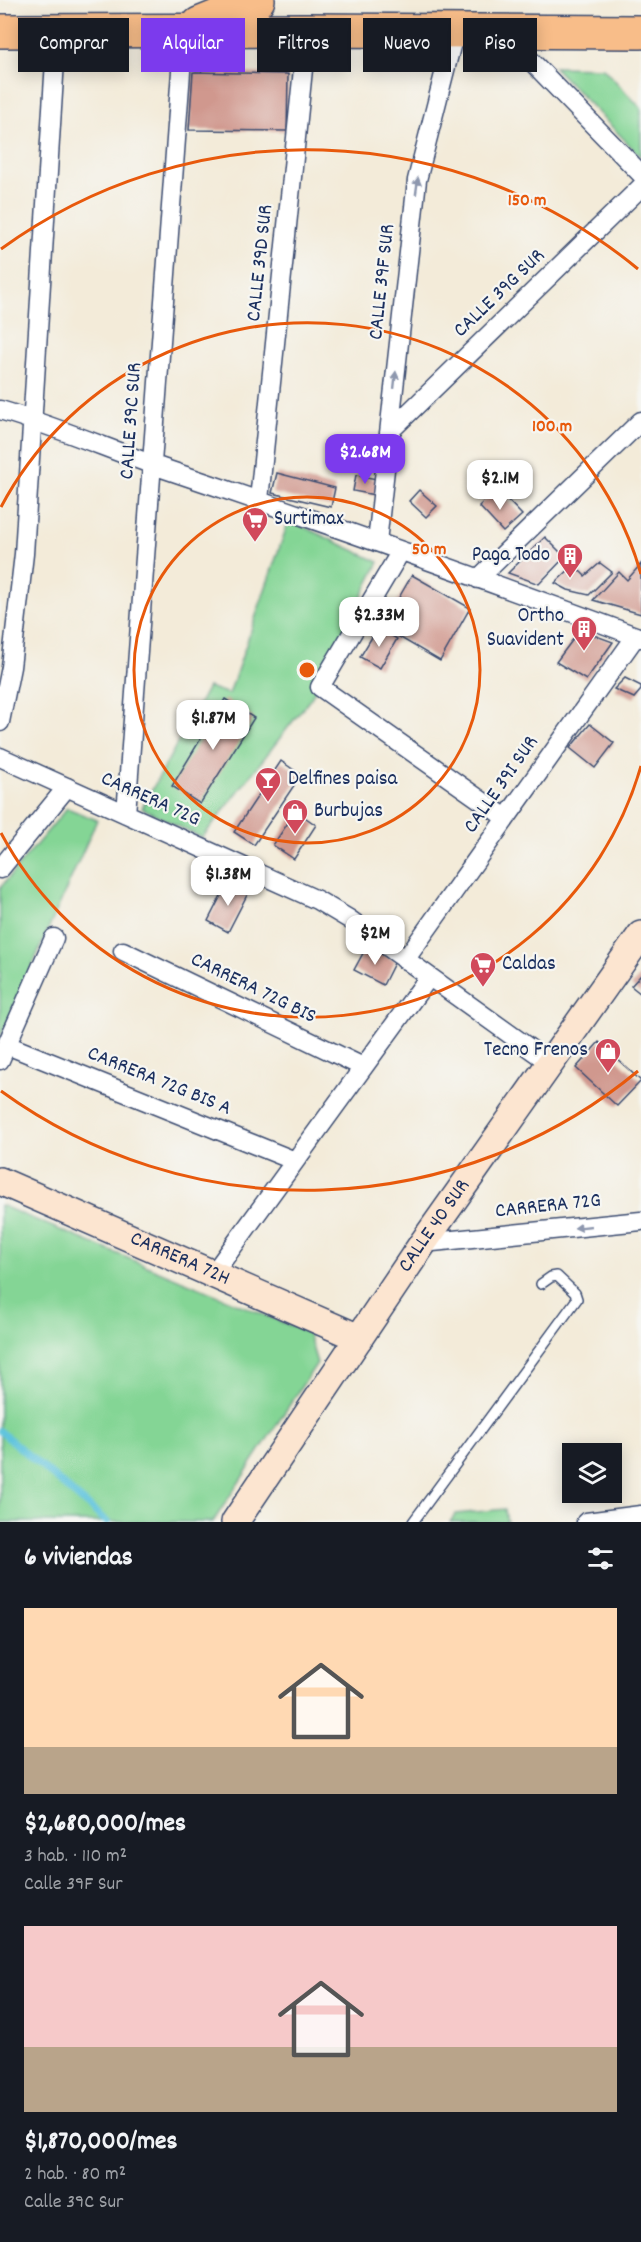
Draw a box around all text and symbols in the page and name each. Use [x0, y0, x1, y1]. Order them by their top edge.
chip: Comprar [18, 18, 129, 72]
chip: Alquilar [141, 18, 245, 72]
chip: Filtros [257, 18, 351, 72]
chip: Nuevo [363, 18, 451, 72]
chip: Piso [463, 18, 537, 72]
one-way arrow [412, 177, 421, 196]
text: 150 m [508, 189, 546, 214]
street label: CALLE 39D SUR [240, 203, 282, 323]
street label: CALLE 39F SUR [362, 223, 404, 341]
street label: CALLE 39G SUR [447, 242, 553, 346]
street label: CALLE 39C SUR [113, 362, 151, 480]
one-way arrow [390, 370, 400, 389]
text: 100 m [532, 415, 572, 440]
pin: $2.68M [316, 434, 414, 485]
text: $2.68M [339, 439, 391, 467]
pin: $2.1M [458, 460, 542, 511]
text: $2.1M [481, 465, 519, 493]
supermarket icon: Surtimax [240, 505, 270, 543]
place label: Surtimax [274, 505, 344, 535]
text: 50 m [412, 538, 446, 563]
place label: Paga Todo [472, 541, 550, 571]
building icon: Paga Todo [555, 541, 585, 579]
pin: $2.33M [330, 597, 428, 648]
text: $2.33M [353, 602, 405, 630]
place label: Ortho Suavident [487, 602, 564, 656]
building icon: Ortho Suavident [569, 614, 599, 652]
centre of rings [297, 660, 317, 680]
pin: $1.87M [164, 700, 262, 751]
text: $1.87M [190, 705, 236, 733]
street label: CALLE 39I SUR [457, 730, 547, 840]
street label: CARRERA 72G [95, 765, 205, 835]
bar icon: Delfines paisa [253, 765, 283, 803]
place label: Delfines paisa [288, 765, 399, 795]
shop icon: Burbujas [280, 797, 310, 835]
place label: Burbujas [314, 797, 383, 827]
pin: $1.38M [179, 856, 277, 907]
text: $1.38M [205, 861, 251, 889]
pin: $2M [346, 915, 404, 966]
text: $2M [360, 920, 390, 948]
street label: CARRERA 72G BIS [185, 946, 321, 1032]
supermarket icon: Caldas [468, 950, 498, 988]
place label: Caldas [502, 950, 556, 980]
place label: Tecno Frenos [484, 1036, 588, 1066]
shop icon: Tecno Frenos [593, 1036, 623, 1074]
street label: CARRERA 72G BIS A [82, 1039, 236, 1125]
street label: CALLE 40 SUR [392, 1173, 478, 1279]
street label: CARRERA 72G [494, 1187, 602, 1227]
one-way arrow [573, 1222, 592, 1232]
street label: CARRERA 72H [125, 1224, 234, 1295]
map controls [562, 1443, 622, 1503]
button: layers [562, 1443, 622, 1503]
text: 6 viviendas [24, 1540, 133, 1577]
icon: filters [584, 1542, 617, 1575]
icon: home [267, 1647, 375, 1755]
text: $2,680,000/mes [24, 1806, 186, 1843]
text: 3 hab. · 110 m² [24, 1843, 127, 1871]
text: Calle 39F Sur [24, 1871, 123, 1899]
icon: home [267, 1965, 375, 2073]
text: $1,870,000/mes [24, 2124, 177, 2161]
text: 2 hab. · 80 m² [24, 2161, 126, 2189]
text: Calle 39C Sur [24, 2189, 124, 2217]

